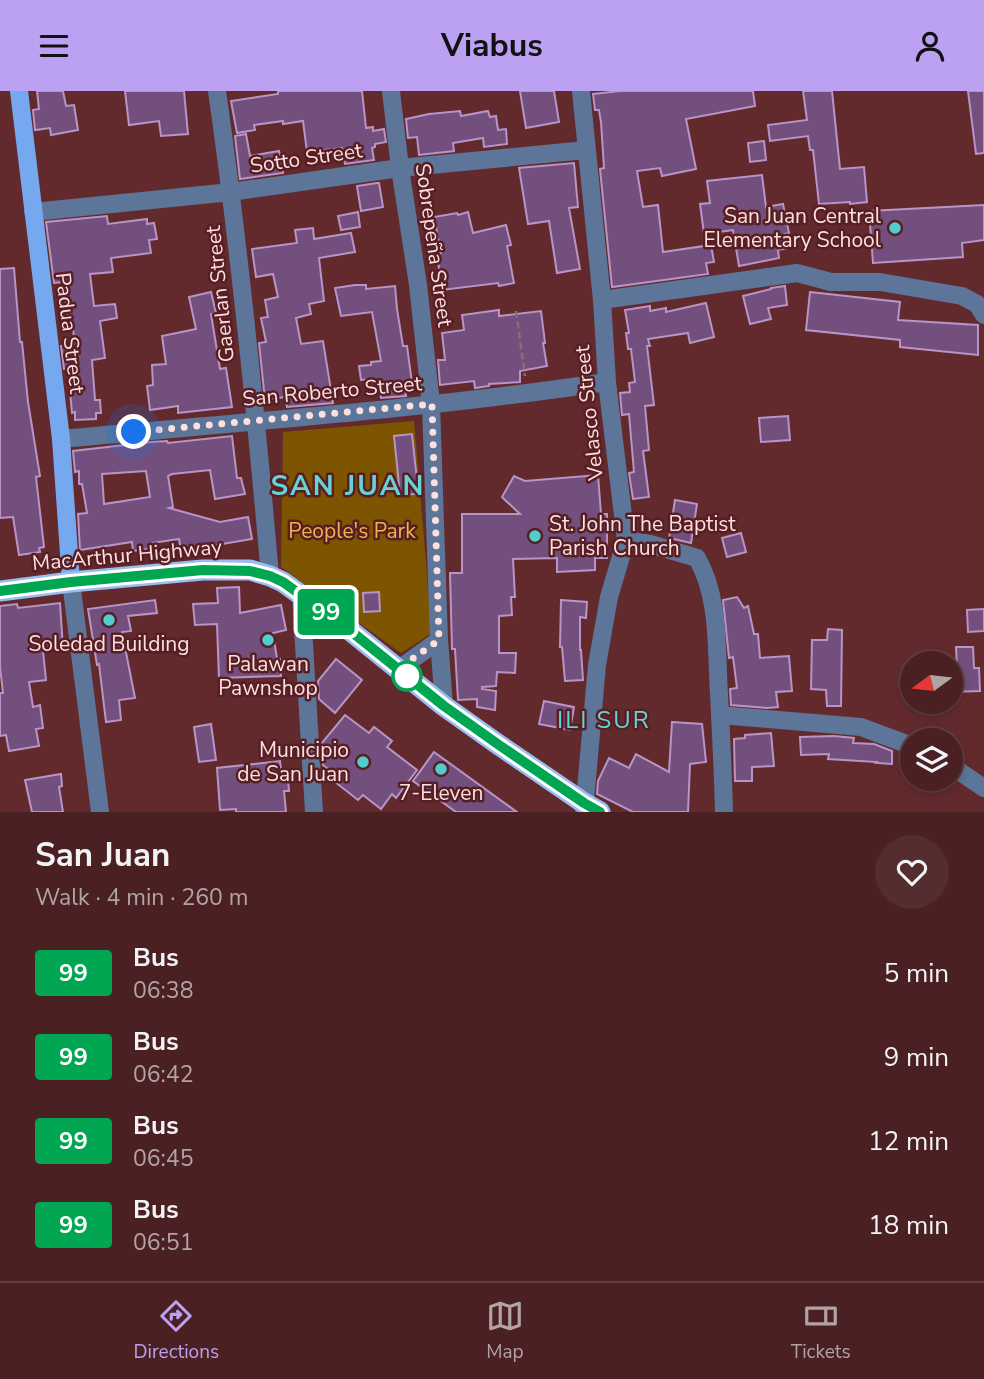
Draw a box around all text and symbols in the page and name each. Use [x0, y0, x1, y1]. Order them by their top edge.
text: Viabus [441, 24, 543, 67]
icon: menu [35, 27, 73, 65]
icon: person [911, 27, 949, 65]
street label: Sotto Street [248, 136, 365, 180]
street label: Sobrepeña Street [409, 162, 459, 329]
place label: San Juan Central Elementary School [703, 202, 882, 254]
marker: San Juan Central Elementary School [887, 220, 903, 236]
street label: Gaerlan Street [199, 224, 241, 364]
street label: Padua Street [49, 271, 91, 396]
street label: Velasco Street [568, 343, 610, 483]
street label: San Roberto Street [241, 369, 423, 413]
your location [116, 414, 151, 449]
district label: SAN JUAN [270, 467, 426, 505]
place label: St. John The Baptist Parish Church [549, 510, 736, 562]
park label: People's Park [288, 517, 416, 545]
marker: St. John The Baptist Parish Church [527, 528, 543, 544]
street label: MacArthur Highway [31, 533, 223, 577]
line badge: 99 [294, 589, 358, 635]
text: 99 [312, 596, 340, 628]
marker: Soledad Building [101, 612, 117, 628]
place label: Soledad Building [28, 630, 190, 658]
marker: Palawan Pawnshop [260, 632, 276, 648]
place label: Palawan Pawnshop [218, 650, 318, 702]
north arrow [900, 651, 962, 714]
map controls [900, 651, 963, 791]
unlabelled marker [392, 661, 422, 691]
district label: ILI SUR [557, 704, 651, 736]
button: layers [900, 728, 963, 791]
place label: Municipio de San Juan [237, 736, 349, 788]
marker: Municipio de San Juan [355, 754, 371, 770]
marker: 7-Eleven [433, 761, 449, 777]
place label: 7-Eleven [399, 779, 483, 807]
text: San Juan [35, 833, 170, 878]
button: heart [875, 835, 949, 909]
text: Walk · 4 min · 260 m [35, 882, 248, 913]
text: Bus [133, 940, 179, 975]
text: 5 min [884, 956, 949, 991]
text: 99 [59, 957, 88, 989]
text: 06:38 [133, 975, 193, 1006]
text: Bus [133, 1024, 179, 1059]
text: 9 min [884, 1040, 949, 1075]
text: 99 [59, 1041, 88, 1073]
text: 06:42 [133, 1059, 193, 1090]
text: Bus [133, 1108, 179, 1143]
text: 12 min [868, 1124, 949, 1159]
text: 99 [59, 1125, 88, 1157]
text: 06:45 [133, 1143, 193, 1174]
text: Bus [133, 1192, 179, 1227]
text: 18 min [868, 1208, 949, 1243]
text: 99 [59, 1209, 88, 1241]
text: 06:51 [133, 1227, 193, 1258]
tab: Directions [133, 1297, 219, 1365]
tab: Map [486, 1297, 524, 1365]
tab: Tickets [791, 1297, 851, 1365]

